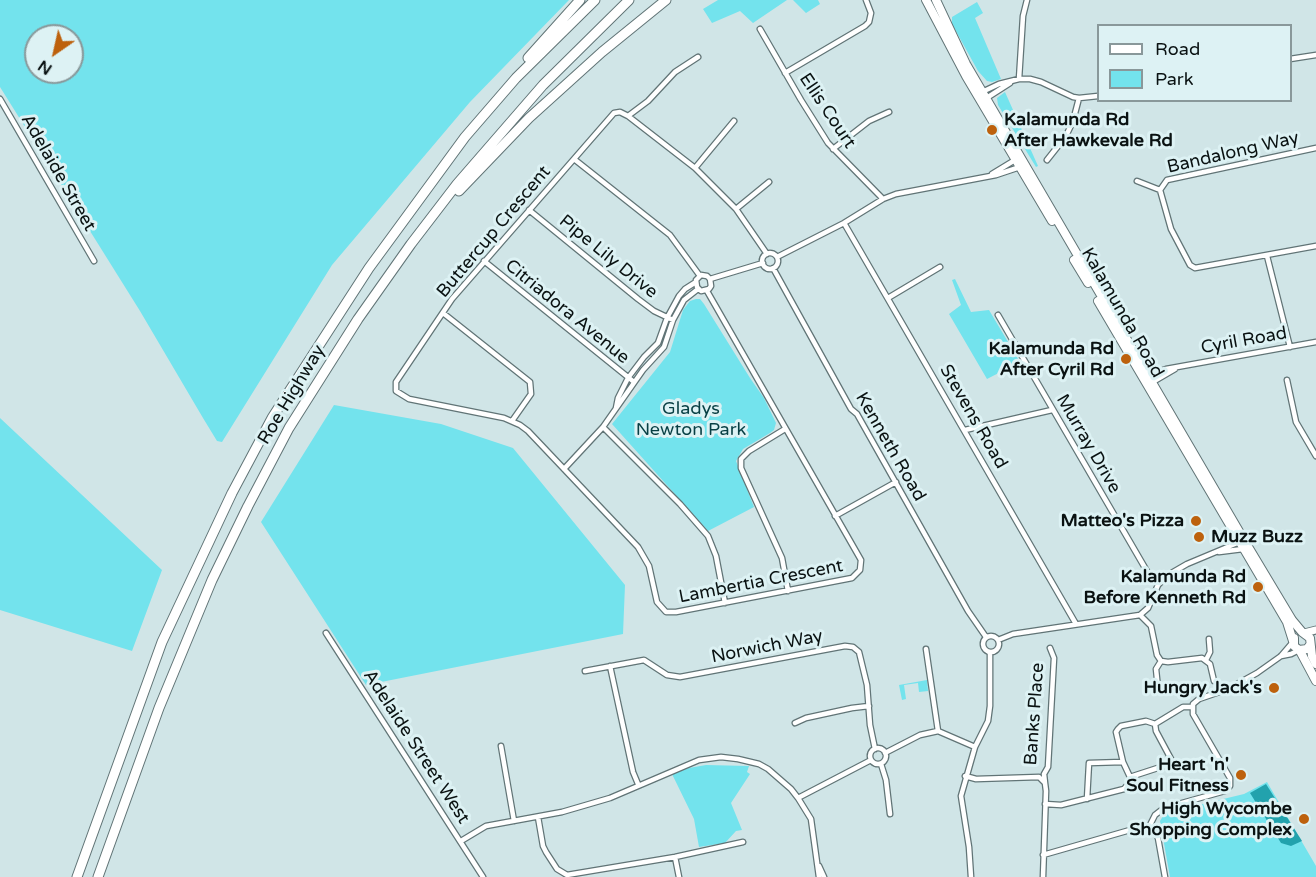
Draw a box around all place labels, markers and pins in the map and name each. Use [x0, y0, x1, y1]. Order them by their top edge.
place label: Kalamunda Rd After Hawkevale Rd [1004, 109, 1173, 152]
marker: Kalamunda Rd After Hawkevale Rd [985, 123, 999, 137]
place label: Kalamunda Rd After Cyril Rd [989, 338, 1114, 380]
marker: Kalamunda Rd After Cyril Rd [1119, 352, 1133, 366]
place label: Matteo's Pizza [1060, 510, 1184, 532]
marker: Matteo's Pizza [1189, 514, 1203, 528]
place label: Muzz Buzz [1211, 526, 1303, 548]
marker: Muzz Buzz [1192, 530, 1206, 544]
place label: Kalamunda Rd Before Kenneth Rd [1084, 566, 1246, 608]
marker: Kalamunda Rd Before Kenneth Rd [1251, 580, 1265, 594]
place label: Hungry Jack's [1144, 677, 1262, 699]
marker: Hungry Jack's [1267, 681, 1281, 695]
place label: Heart 'n' Soul Fitness [1126, 754, 1229, 796]
marker: Heart 'n' Soul Fitness [1234, 768, 1248, 782]
place label: High Wycombe Shopping Complex [1130, 798, 1292, 840]
marker: High Wycombe Shopping Complex [1297, 812, 1311, 826]

